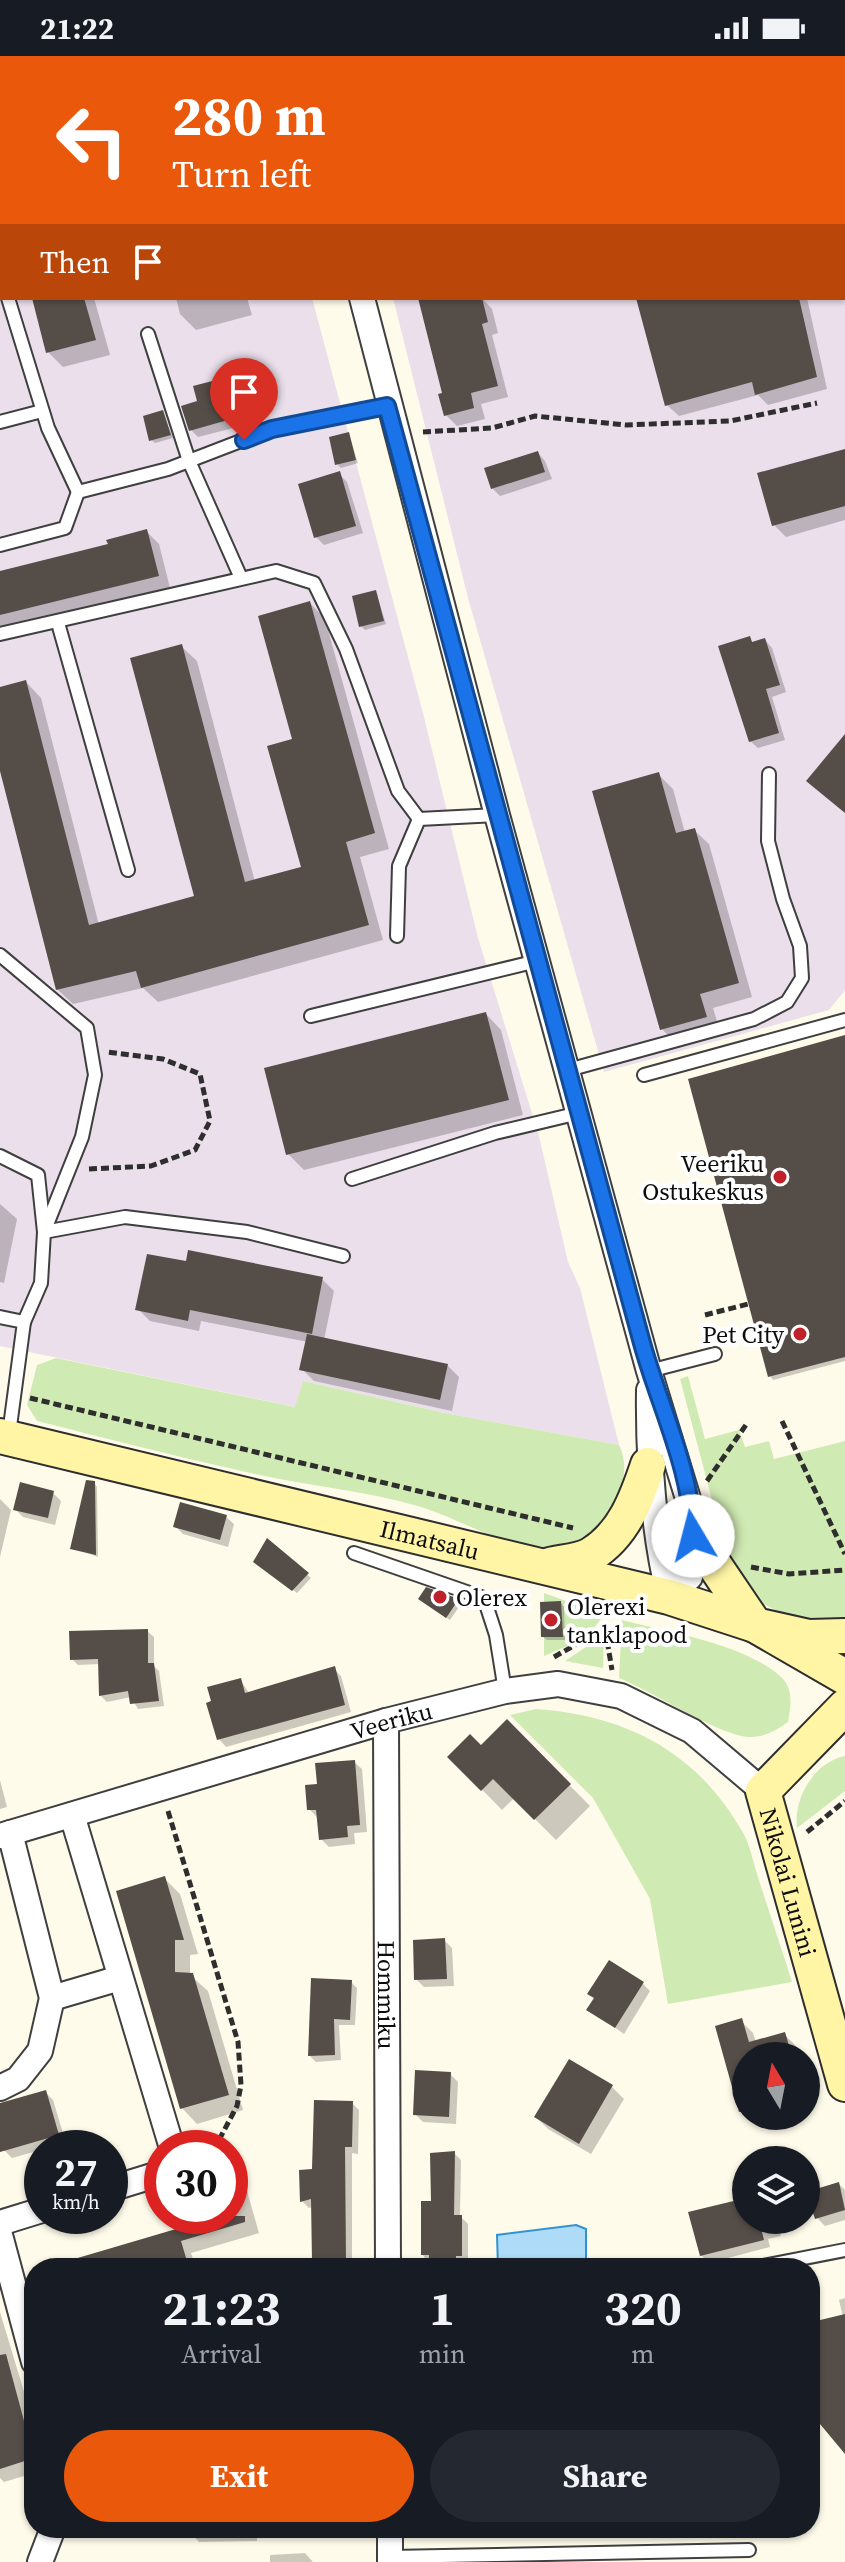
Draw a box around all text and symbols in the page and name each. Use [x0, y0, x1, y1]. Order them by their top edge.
text: 21:22 [40, 8, 114, 49]
text: 280 m [172, 77, 326, 154]
icon: left [40, 88, 144, 192]
text: Turn left [172, 150, 311, 199]
icon: arrive [126, 240, 170, 284]
text: Then [40, 242, 110, 283]
pin [210, 358, 278, 440]
icon: arrive [222, 370, 266, 414]
place label: Veeriku Ostukeskus [642, 1147, 764, 1208]
marker: Veeriku Ostukeskus [771, 1168, 789, 1186]
place label: Pet City [702, 1318, 785, 1351]
marker: Pet City [791, 1325, 809, 1343]
position arrow [651, 1494, 735, 1578]
street label: Ilmatsalu [377, 1512, 483, 1567]
place label: Olerex [456, 1581, 528, 1614]
marker: Olerex [431, 1588, 449, 1606]
place label: Olerexi tanklapood [567, 1590, 688, 1651]
marker: Olerexi tanklapood [542, 1611, 560, 1629]
street label: Veeriku [346, 1694, 436, 1747]
street label: Nikolai Lunini [752, 1804, 825, 1960]
street label: Hommiku [370, 1940, 404, 2050]
north arrow [732, 2042, 820, 2130]
map controls [732, 2042, 820, 2234]
speed limit sign: 30 [144, 2130, 248, 2234]
text: 27 [54, 2145, 98, 2199]
button: layers [732, 2146, 820, 2234]
text: km/h [52, 2188, 100, 2216]
text: 21:23 [162, 2275, 281, 2341]
text: 1 [429, 2275, 455, 2341]
text: 320 [604, 2275, 682, 2341]
text: Arrival [181, 2336, 262, 2372]
text: min [419, 2336, 466, 2372]
text: m [631, 2336, 655, 2372]
button: Exit [64, 2430, 414, 2522]
button: Share [430, 2430, 780, 2522]

